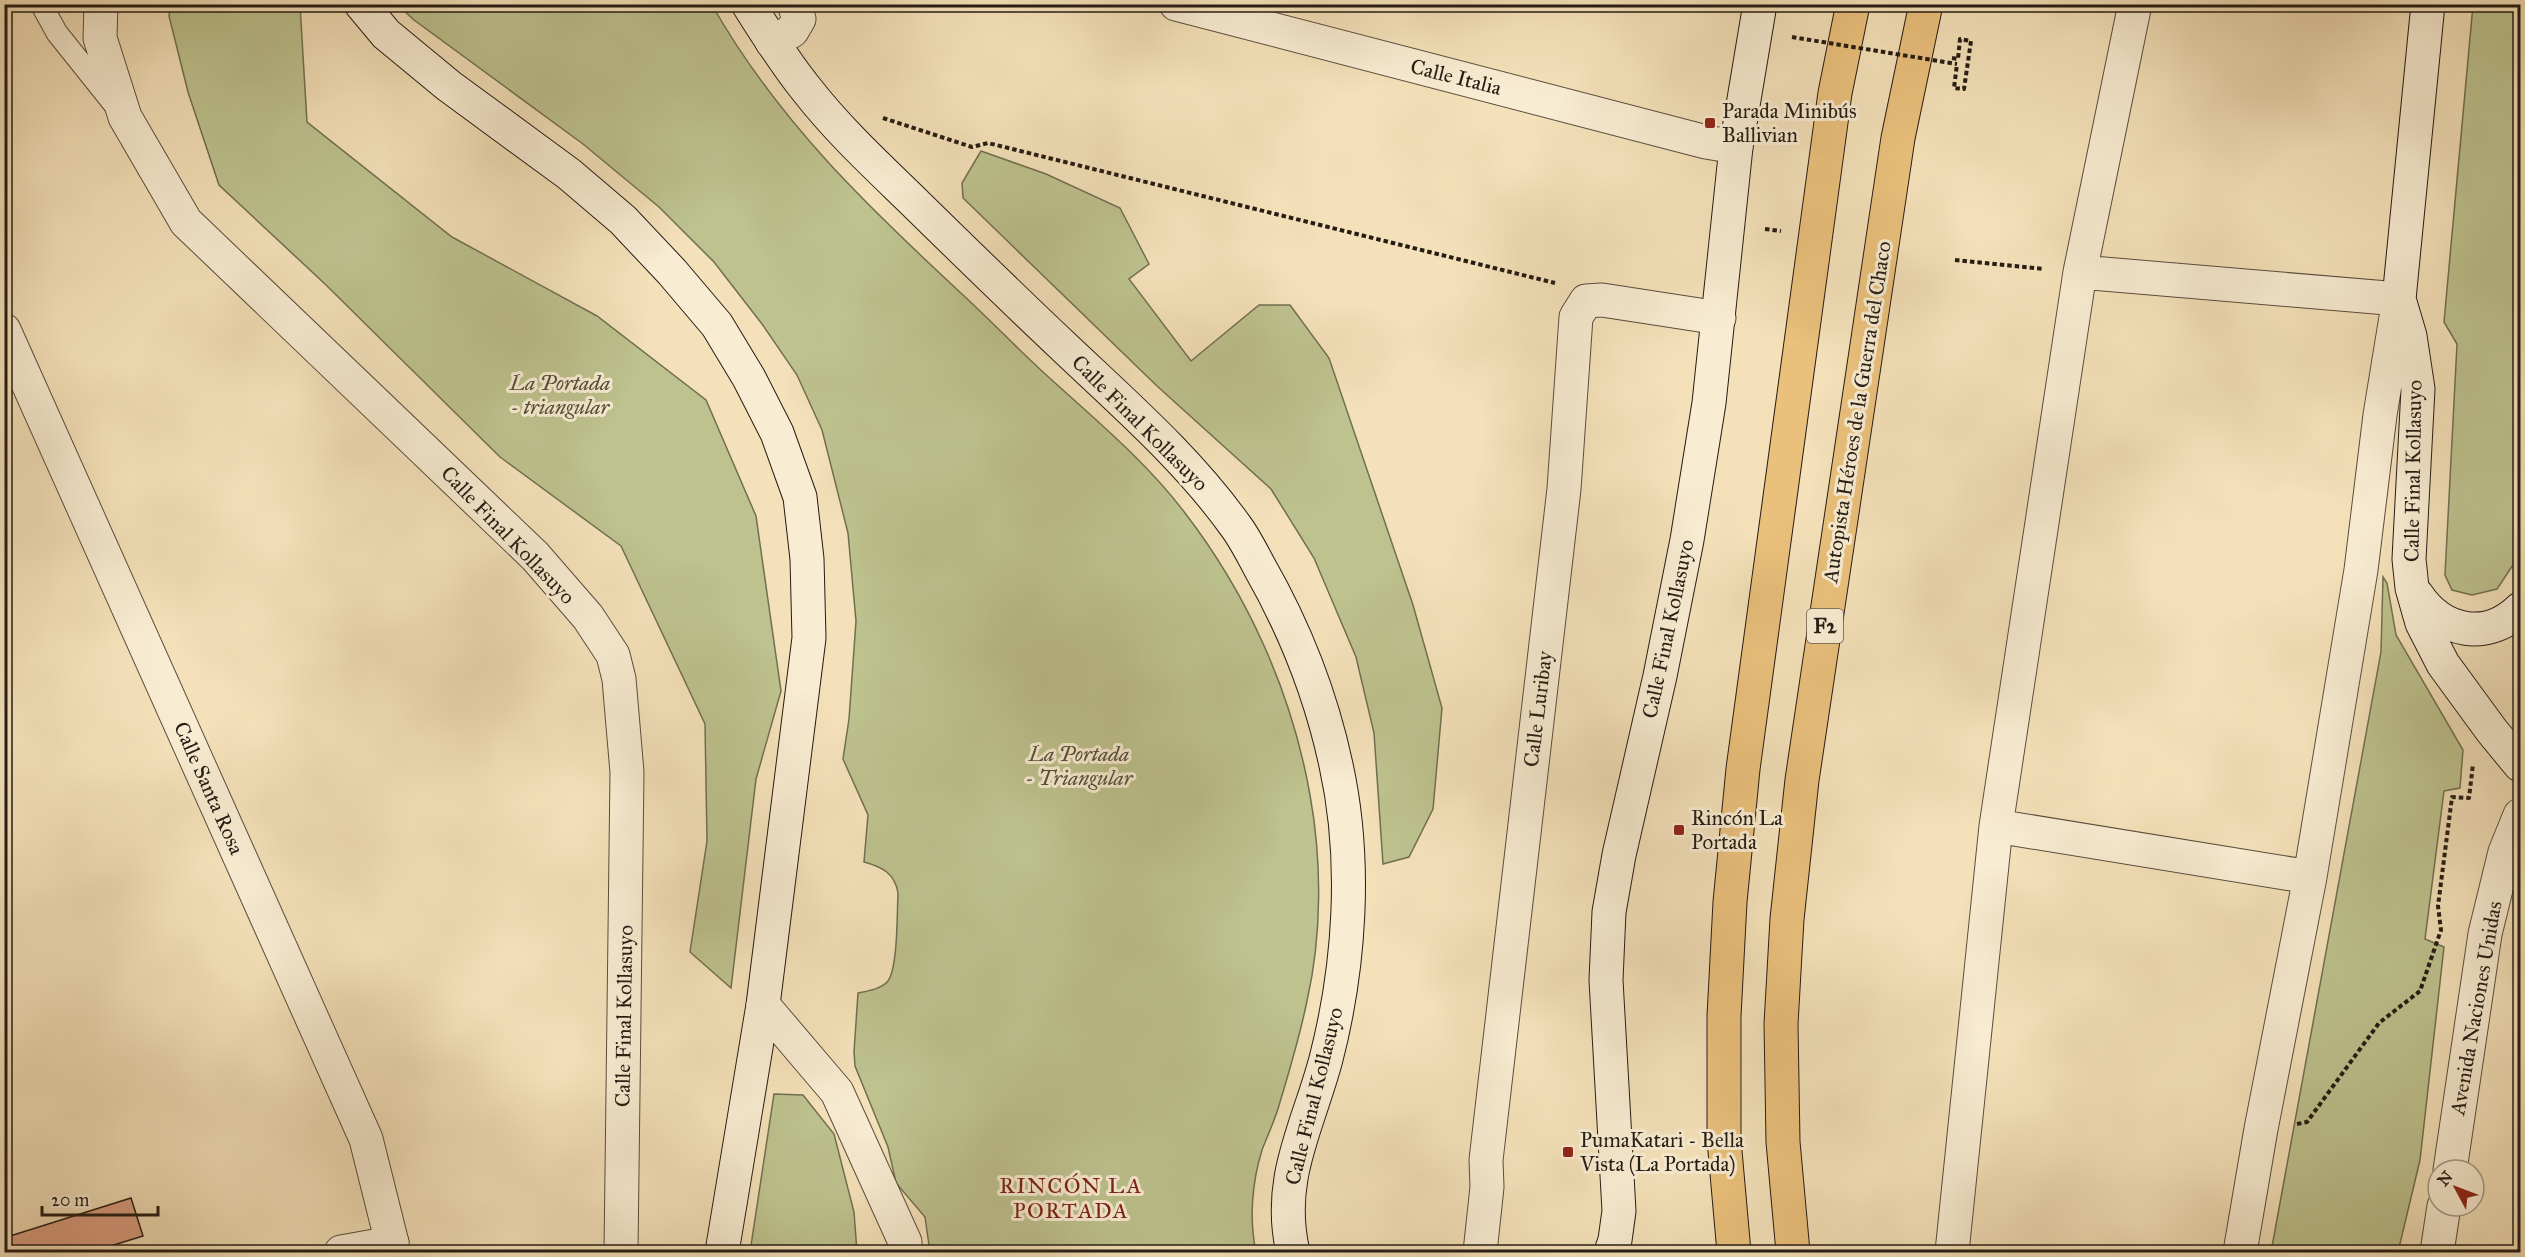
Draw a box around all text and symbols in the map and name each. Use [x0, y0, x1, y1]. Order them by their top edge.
street label: Calle Italia [1408, 53, 1504, 101]
place label: Parada Minibús Ballivian [1722, 98, 1857, 148]
marker: Parada Minibús Ballivian [1703, 116, 1717, 130]
street label: Autopista Héroes de la Guerra del Chaco [1817, 239, 1897, 586]
street label: Calle Final Kollasuyo [1066, 349, 1214, 497]
park label: La Portada - triangular [509, 370, 611, 420]
street label: Calle Final Kollasuyo [2398, 379, 2428, 562]
street label: Calle Final Kollasuyo [435, 460, 581, 610]
street label: Calle Final Kollasuyo [1636, 537, 1700, 721]
road number: F2 [1807, 609, 1843, 643]
street label: Calle Luribay [1518, 648, 1558, 768]
street label: Calle Santa Rosa [168, 718, 250, 859]
park label: La Portada - Triangular [1025, 741, 1134, 791]
place label: Rincón La Portada [1691, 805, 1783, 855]
marker: Rincón La Portada [1672, 823, 1686, 837]
street label: Avenida Naciones Unidas [2444, 899, 2508, 1118]
street label: Calle Final Kollasuyo [609, 924, 639, 1107]
street label: Calle Final Kollasuyo [1279, 1004, 1349, 1188]
place label: PumaKatari - Bella Vista (La Portada) [1579, 1127, 1744, 1177]
marker: PumaKatari - Bella Vista (La Portada) [1561, 1145, 1575, 1159]
north arrow [2426, 1158, 2486, 1218]
text: N [2433, 1167, 2457, 1190]
district label: RINCÓN LA PORTADA [999, 1172, 1143, 1224]
scale bar [42, 1179, 158, 1217]
text: 20 m [51, 1189, 89, 1211]

